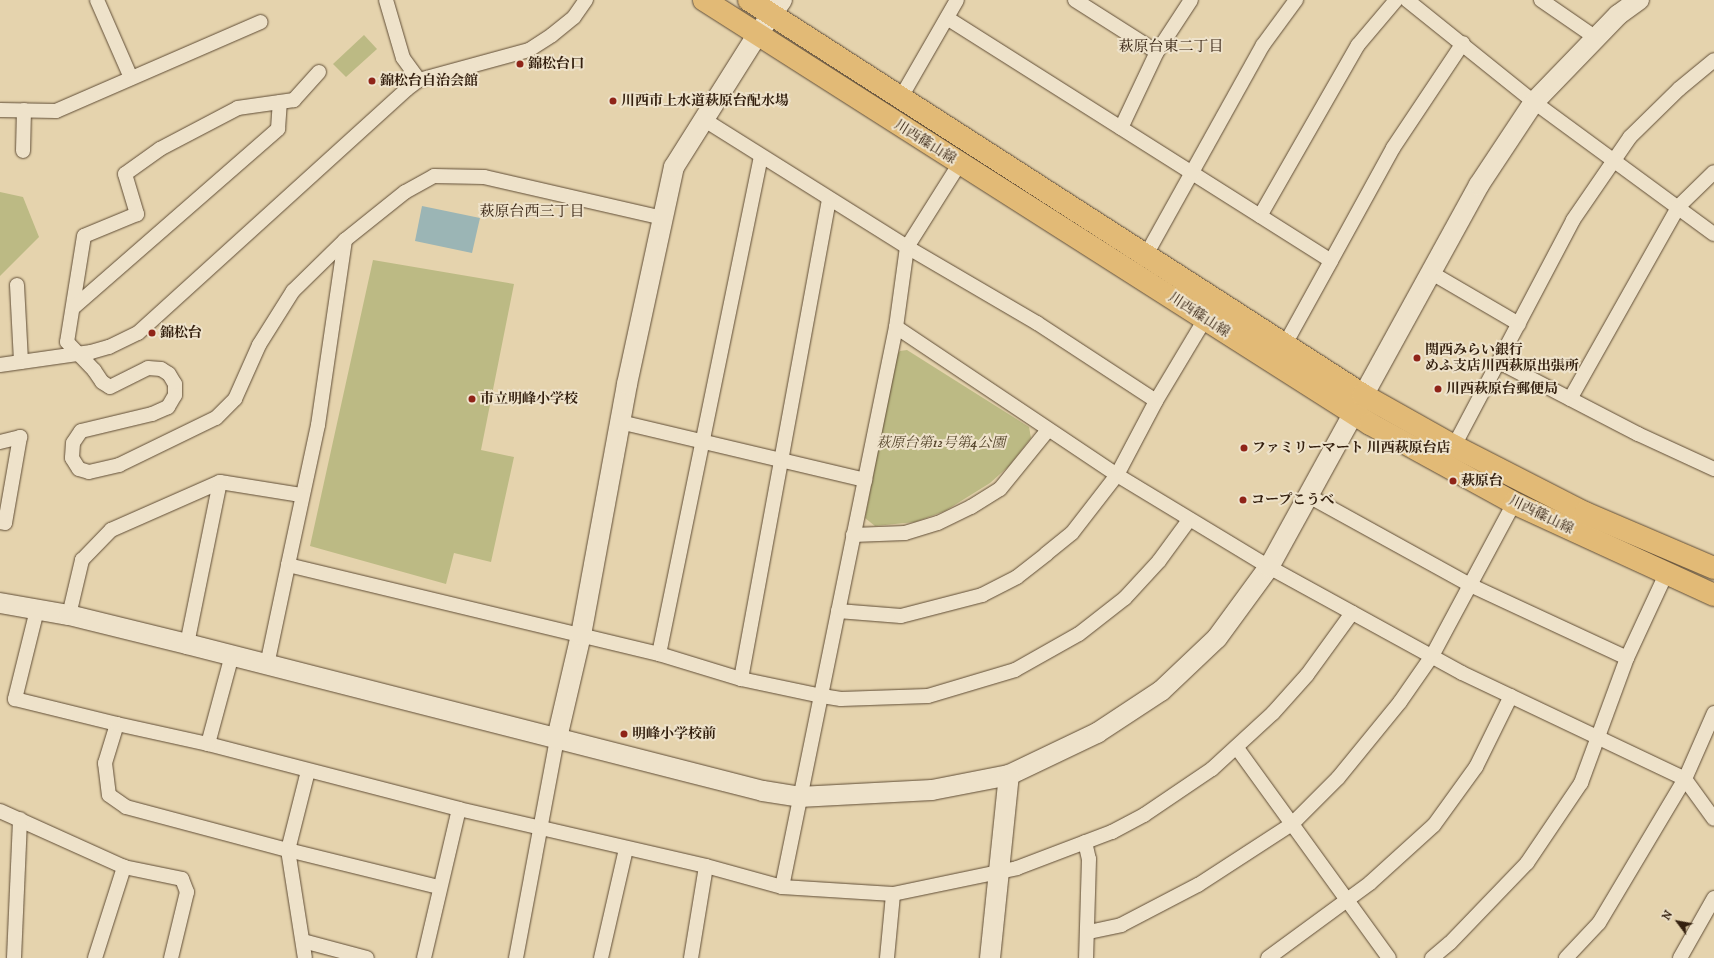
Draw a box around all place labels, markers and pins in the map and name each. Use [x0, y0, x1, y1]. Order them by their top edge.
place label: 錦松台口 [528, 56, 584, 72]
marker: 錦松台口 [515, 59, 525, 69]
place label: 錦松台自治会館 [380, 73, 478, 89]
marker: 錦松台自治会館 [367, 76, 377, 86]
place label: 川西市上水道萩原台配水場 [621, 93, 789, 109]
marker: 川西市上水道萩原台配水場 [608, 96, 618, 106]
place label: 錦松台 [160, 325, 202, 341]
marker: 錦松台 [147, 328, 157, 338]
place label: 関西みらい銀行 めふ支店川西萩原出張所 [1425, 342, 1579, 374]
marker: 関西みらい銀行 めふ支店川西萩原出張所 [1412, 353, 1422, 363]
place label: 川西萩原台郵便局 [1446, 381, 1558, 397]
marker: 川西萩原台郵便局 [1433, 384, 1443, 394]
place label: 市立明峰小学校 [480, 391, 578, 407]
marker: 市立明峰小学校 [467, 394, 477, 404]
place label: ファミリーマート 川西萩原台店 [1252, 440, 1451, 456]
marker: ファミリーマート 川西萩原台店 [1239, 443, 1249, 453]
place label: 萩原台 [1461, 473, 1503, 489]
marker: 萩原台 [1448, 476, 1458, 486]
place label: コープこうべ [1251, 492, 1335, 508]
marker: コープこうべ [1238, 495, 1248, 505]
place label: 明峰小学校前 [632, 726, 716, 742]
marker: 明峰小学校前 [619, 729, 629, 739]

